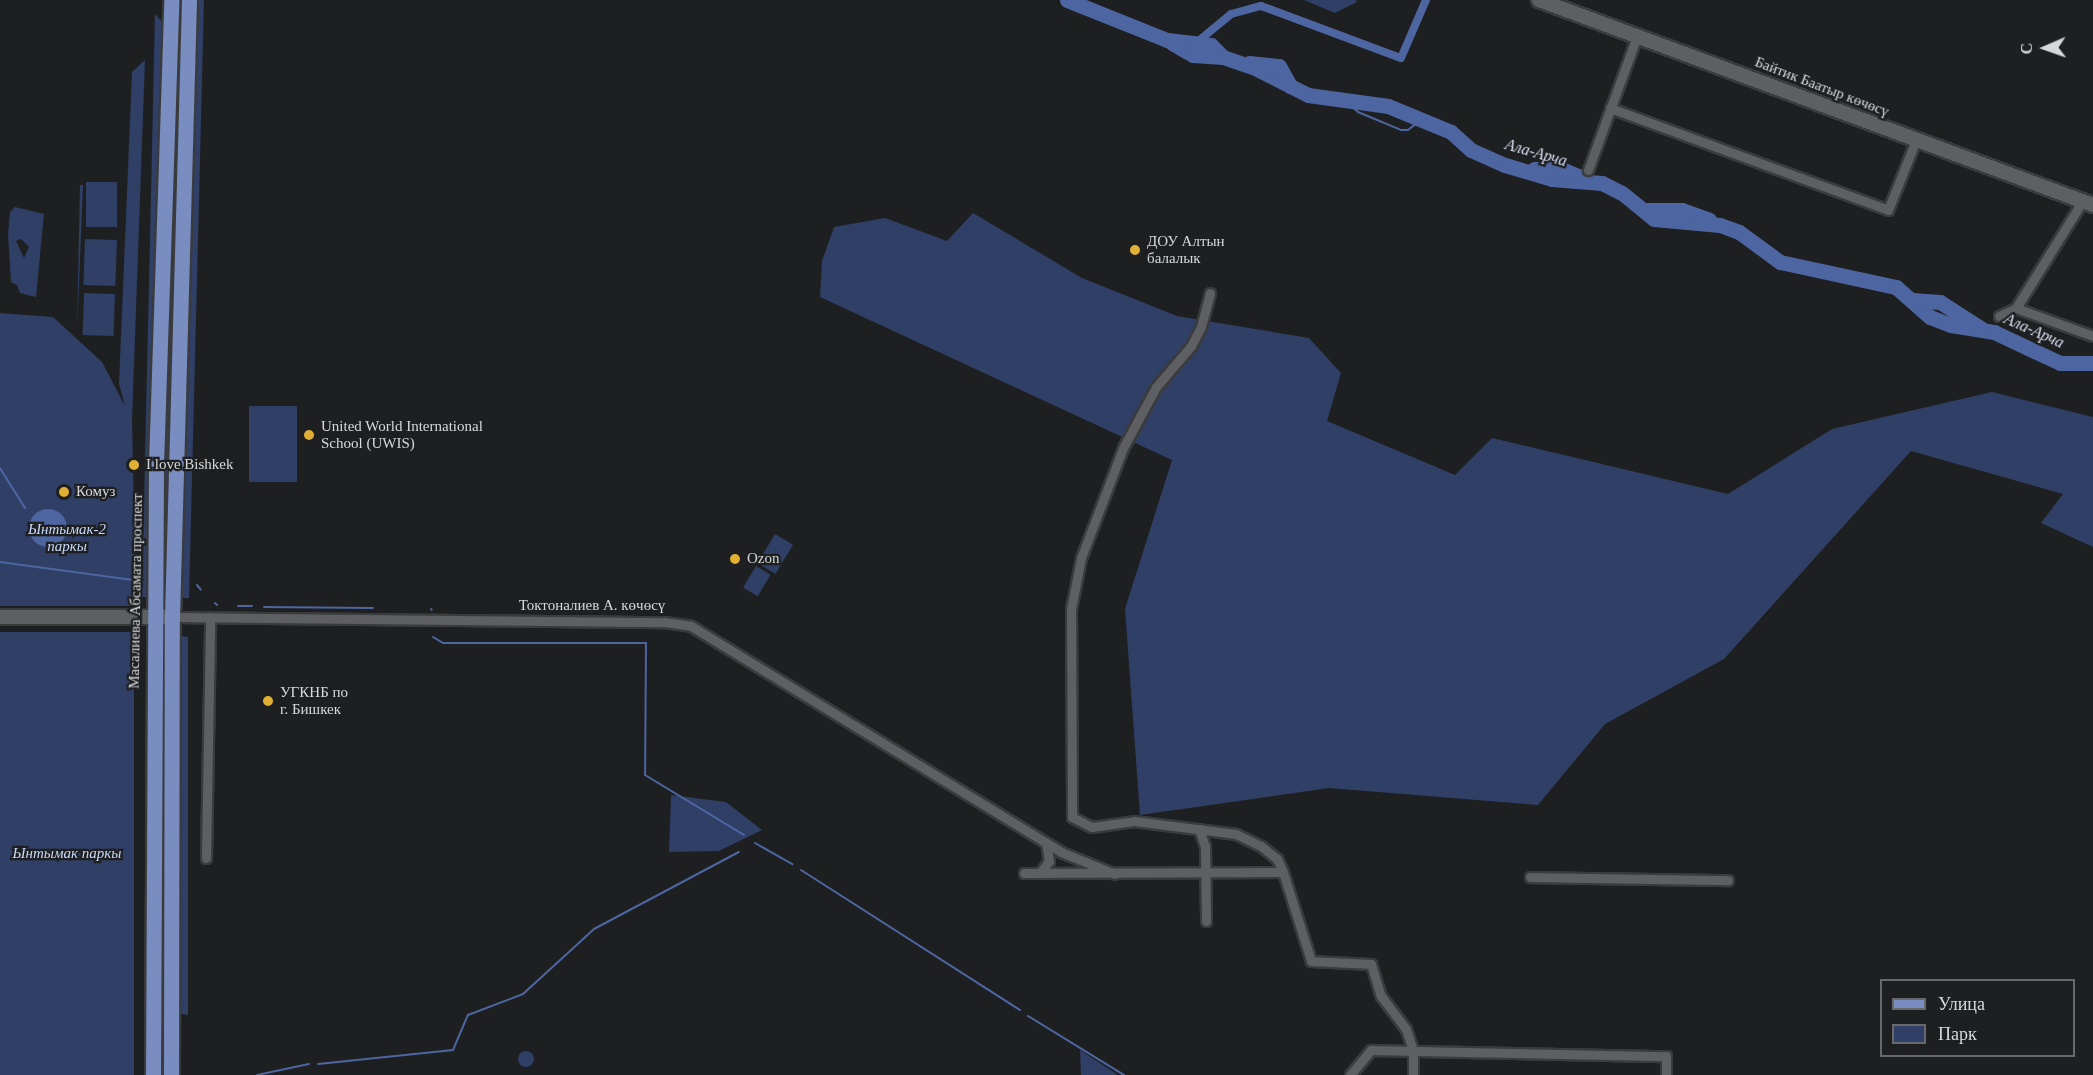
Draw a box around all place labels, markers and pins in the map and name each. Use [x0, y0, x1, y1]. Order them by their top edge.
place label: ДОУ Алтын балалык [1147, 232, 1225, 267]
marker: ДОУ Алтын балалык [1128, 243, 1142, 257]
place label: United World International School (UWIS) [321, 417, 483, 452]
marker: United World International School (UWIS) [302, 428, 316, 442]
place label: I love Bishkek [146, 456, 233, 474]
marker: I love Bishkek [127, 458, 141, 472]
place label: Комуз [76, 483, 115, 501]
marker: Комуз [57, 485, 71, 499]
place label: Ozon [747, 550, 779, 568]
marker: Ozon [728, 552, 742, 566]
place label: УГКНБ по г. Бишкек [280, 683, 348, 718]
marker: УГКНБ по г. Бишкек [261, 694, 275, 708]

